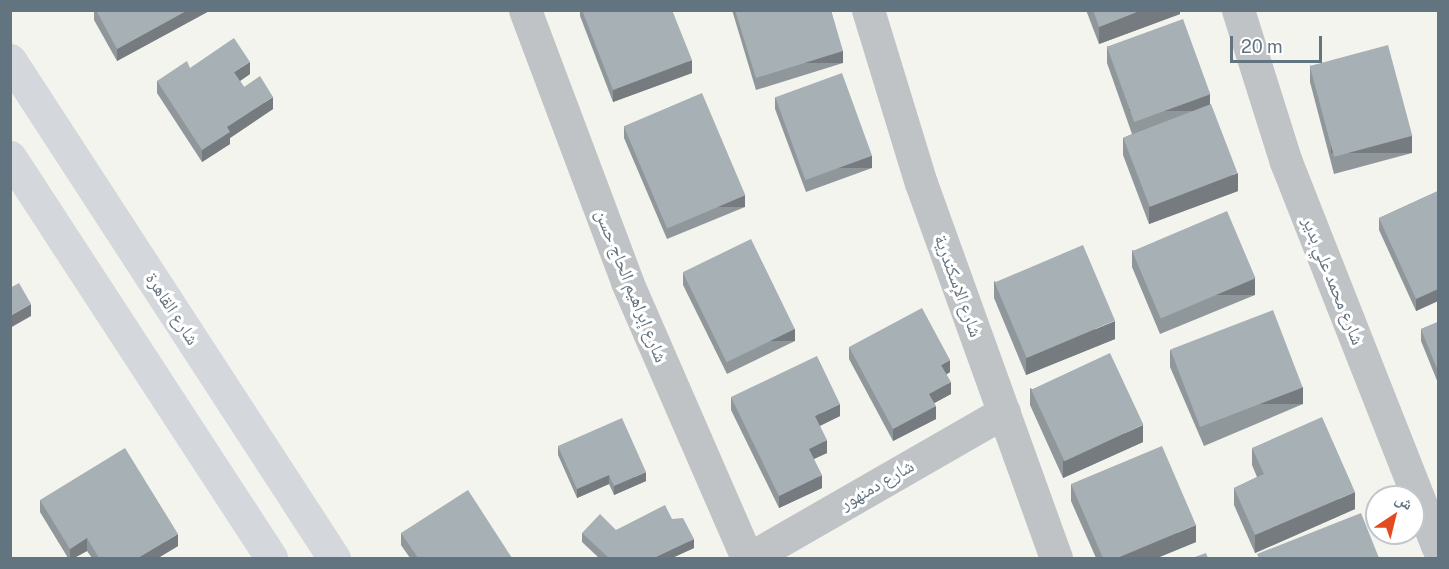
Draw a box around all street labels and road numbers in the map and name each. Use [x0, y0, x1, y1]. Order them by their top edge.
street label: شارع إبراهيم الحاج حسن [590, 206, 672, 366]
street label: شارع محمد علي بدير [1297, 214, 1369, 348]
street label: شارع الإسكندرية [929, 232, 987, 340]
street label: شارع القاهرة [141, 269, 203, 349]
street label: شارع دمنهور [836, 455, 918, 515]

